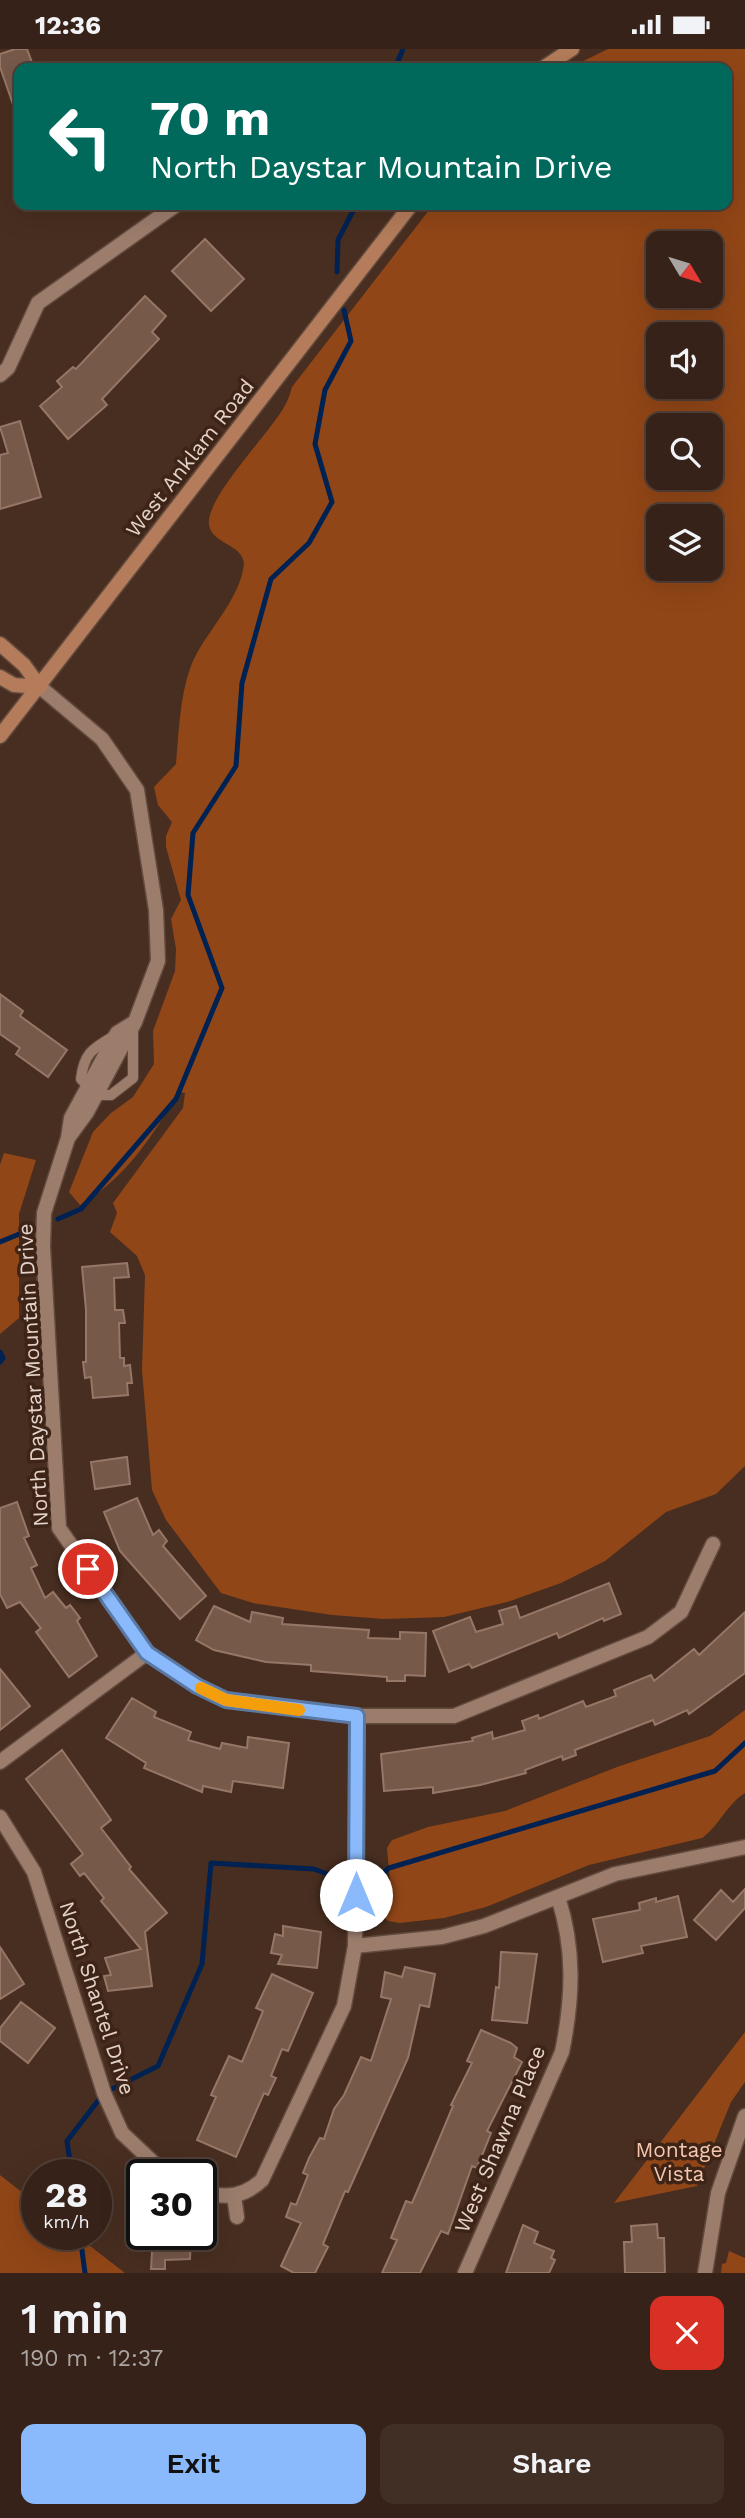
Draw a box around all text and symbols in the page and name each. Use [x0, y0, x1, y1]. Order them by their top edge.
text: 12:36 [35, 10, 101, 40]
text: 70 m [150, 89, 270, 147]
icon: left [35, 91, 126, 182]
text: North Daystar Mountain Drive [150, 148, 613, 186]
north arrow [646, 231, 723, 308]
map controls [646, 231, 723, 581]
button: sound [646, 322, 723, 399]
street label: West Anklam Road [120, 374, 259, 542]
button: search [646, 413, 723, 490]
button: layers [646, 504, 723, 581]
street label: North Daystar Mountain Drive [12, 1223, 53, 1527]
pin [58, 1539, 118, 1599]
icon: arrive [69, 1550, 107, 1588]
position arrow [319, 1858, 393, 1932]
street label: North Shantel Drive [54, 1898, 141, 2098]
street label: West Shawna Place [449, 2041, 550, 2236]
park label: Montage Vista [635, 2137, 723, 2186]
speed limit sign: 30 [126, 2159, 217, 2250]
text: 28 [45, 2174, 88, 2216]
text: km/h [43, 2211, 90, 2232]
text: 1 min [21, 2294, 129, 2343]
button: close [650, 2296, 724, 2370]
text: 190 m · 12:37 [21, 2345, 163, 2372]
button: Exit [21, 2424, 366, 2504]
button: Share [380, 2424, 724, 2504]

